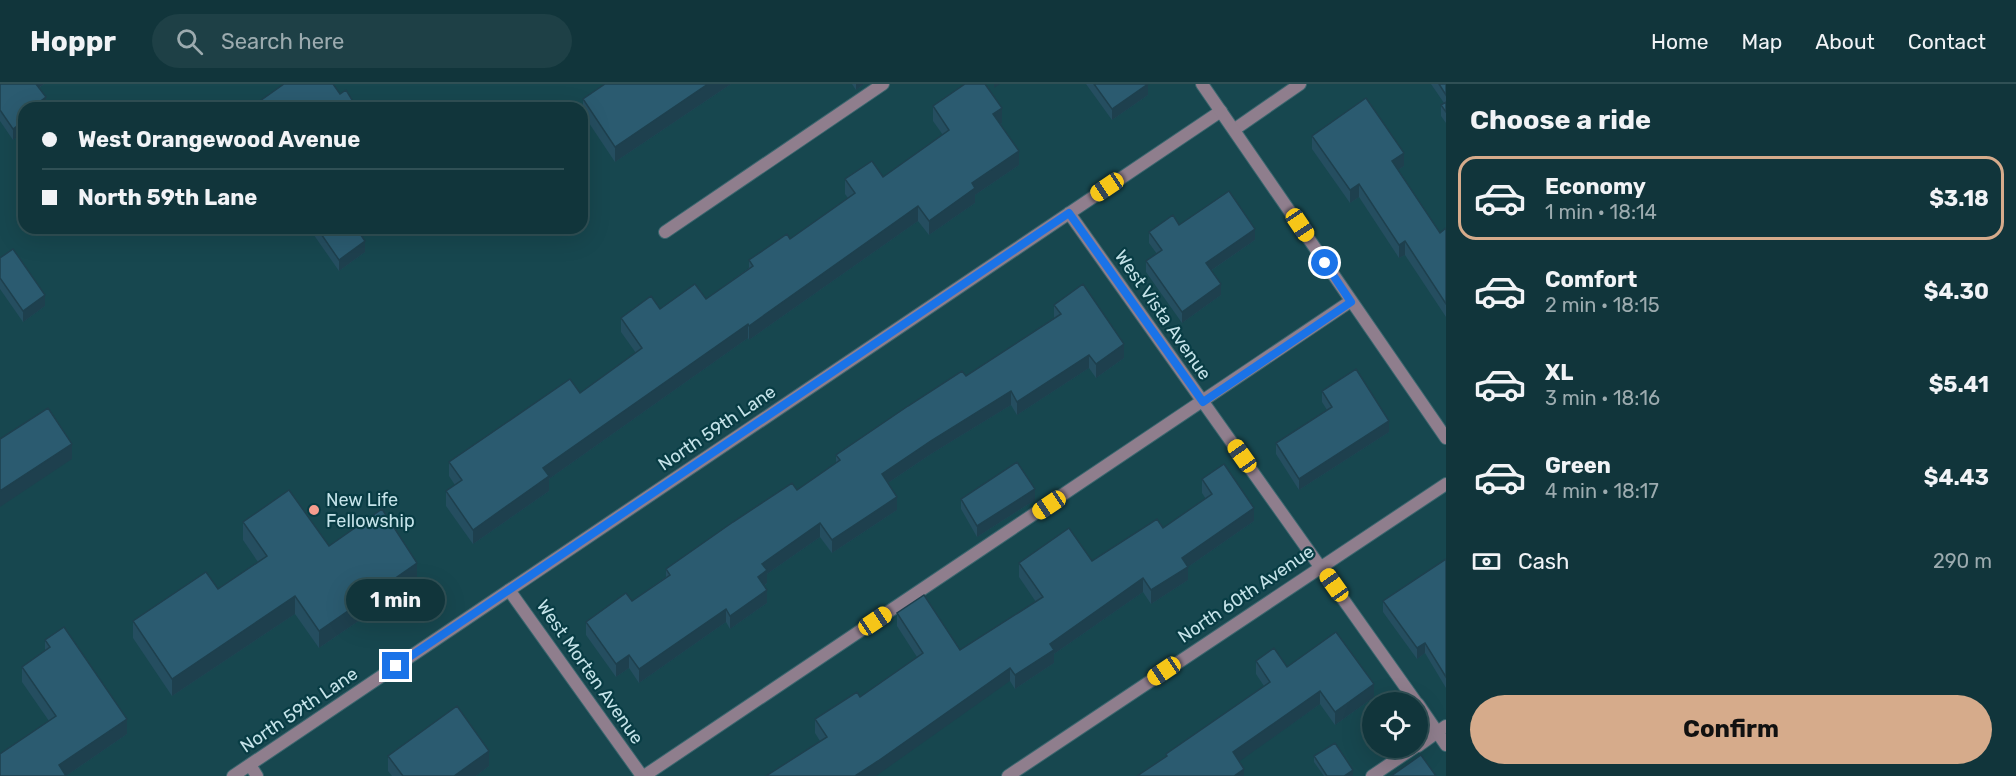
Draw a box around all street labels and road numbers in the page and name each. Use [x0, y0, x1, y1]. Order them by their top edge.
street label: West Vista Avenue [1110, 246, 1216, 384]
street label: North 59th Lane [654, 381, 780, 475]
street label: North 60th Avenue [1174, 540, 1318, 648]
street label: West Morten Avenue [532, 596, 648, 748]
street label: North 59th Lane [236, 663, 362, 757]

